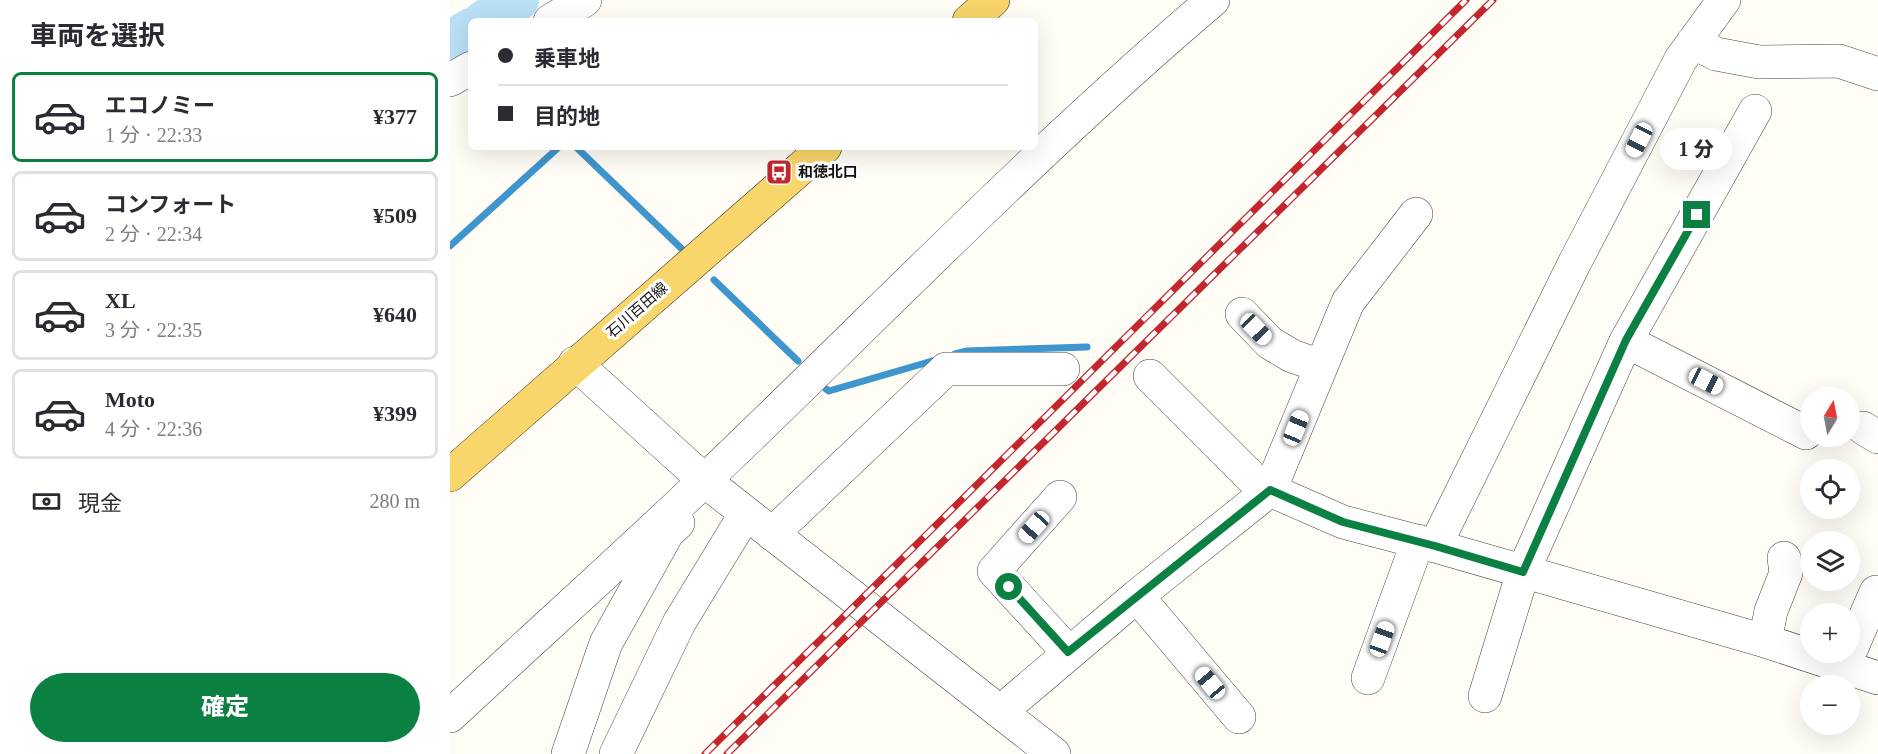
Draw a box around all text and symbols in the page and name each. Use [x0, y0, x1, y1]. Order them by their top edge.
text: 車両を選択 [30, 21, 165, 51]
text: 乗車地 [534, 46, 600, 71]
icon: car [33, 90, 87, 144]
text: エコノミー [105, 93, 215, 118]
text: ¥377 [373, 104, 417, 129]
text: 目的地 [534, 104, 600, 129]
car [1623, 120, 1655, 160]
text: 1 分 · 22:33 [105, 124, 202, 146]
callout: 1 分 [1661, 128, 1733, 170]
text: 1 分 [1679, 138, 1714, 160]
bus stop icon: 和徳北口 [764, 157, 794, 187]
place label: 和徳北口 [798, 164, 858, 180]
icon: car [33, 189, 87, 243]
text: コンフォート [105, 192, 236, 217]
route end [1683, 201, 1710, 228]
text: ¥509 [373, 203, 417, 228]
text: 2 分 · 22:34 [105, 223, 202, 245]
street label: 石川百田線 [603, 279, 671, 341]
icon: car [33, 288, 87, 342]
text: XL [105, 288, 136, 313]
text: ¥640 [373, 302, 417, 327]
car [1237, 310, 1275, 348]
text: 3 分 · 22:35 [105, 319, 202, 341]
car [1686, 365, 1726, 397]
icon: car [33, 387, 87, 441]
text: Moto [105, 387, 155, 412]
north arrow [1800, 387, 1860, 447]
map controls [1800, 387, 1860, 735]
text: ¥399 [373, 401, 417, 426]
car [1281, 408, 1311, 448]
text: 4 分 · 22:36 [105, 418, 202, 440]
button: locate [1800, 459, 1860, 519]
icon: cash [30, 485, 63, 518]
text: 280 m [369, 490, 420, 512]
text: 現金 [78, 491, 122, 516]
car [1015, 508, 1053, 546]
button: layers [1800, 531, 1860, 591]
route start [995, 573, 1022, 600]
button: + [1800, 603, 1860, 663]
car [1367, 619, 1397, 659]
car [1192, 663, 1228, 703]
button: 確定 [30, 673, 420, 742]
button: − [1800, 675, 1860, 735]

